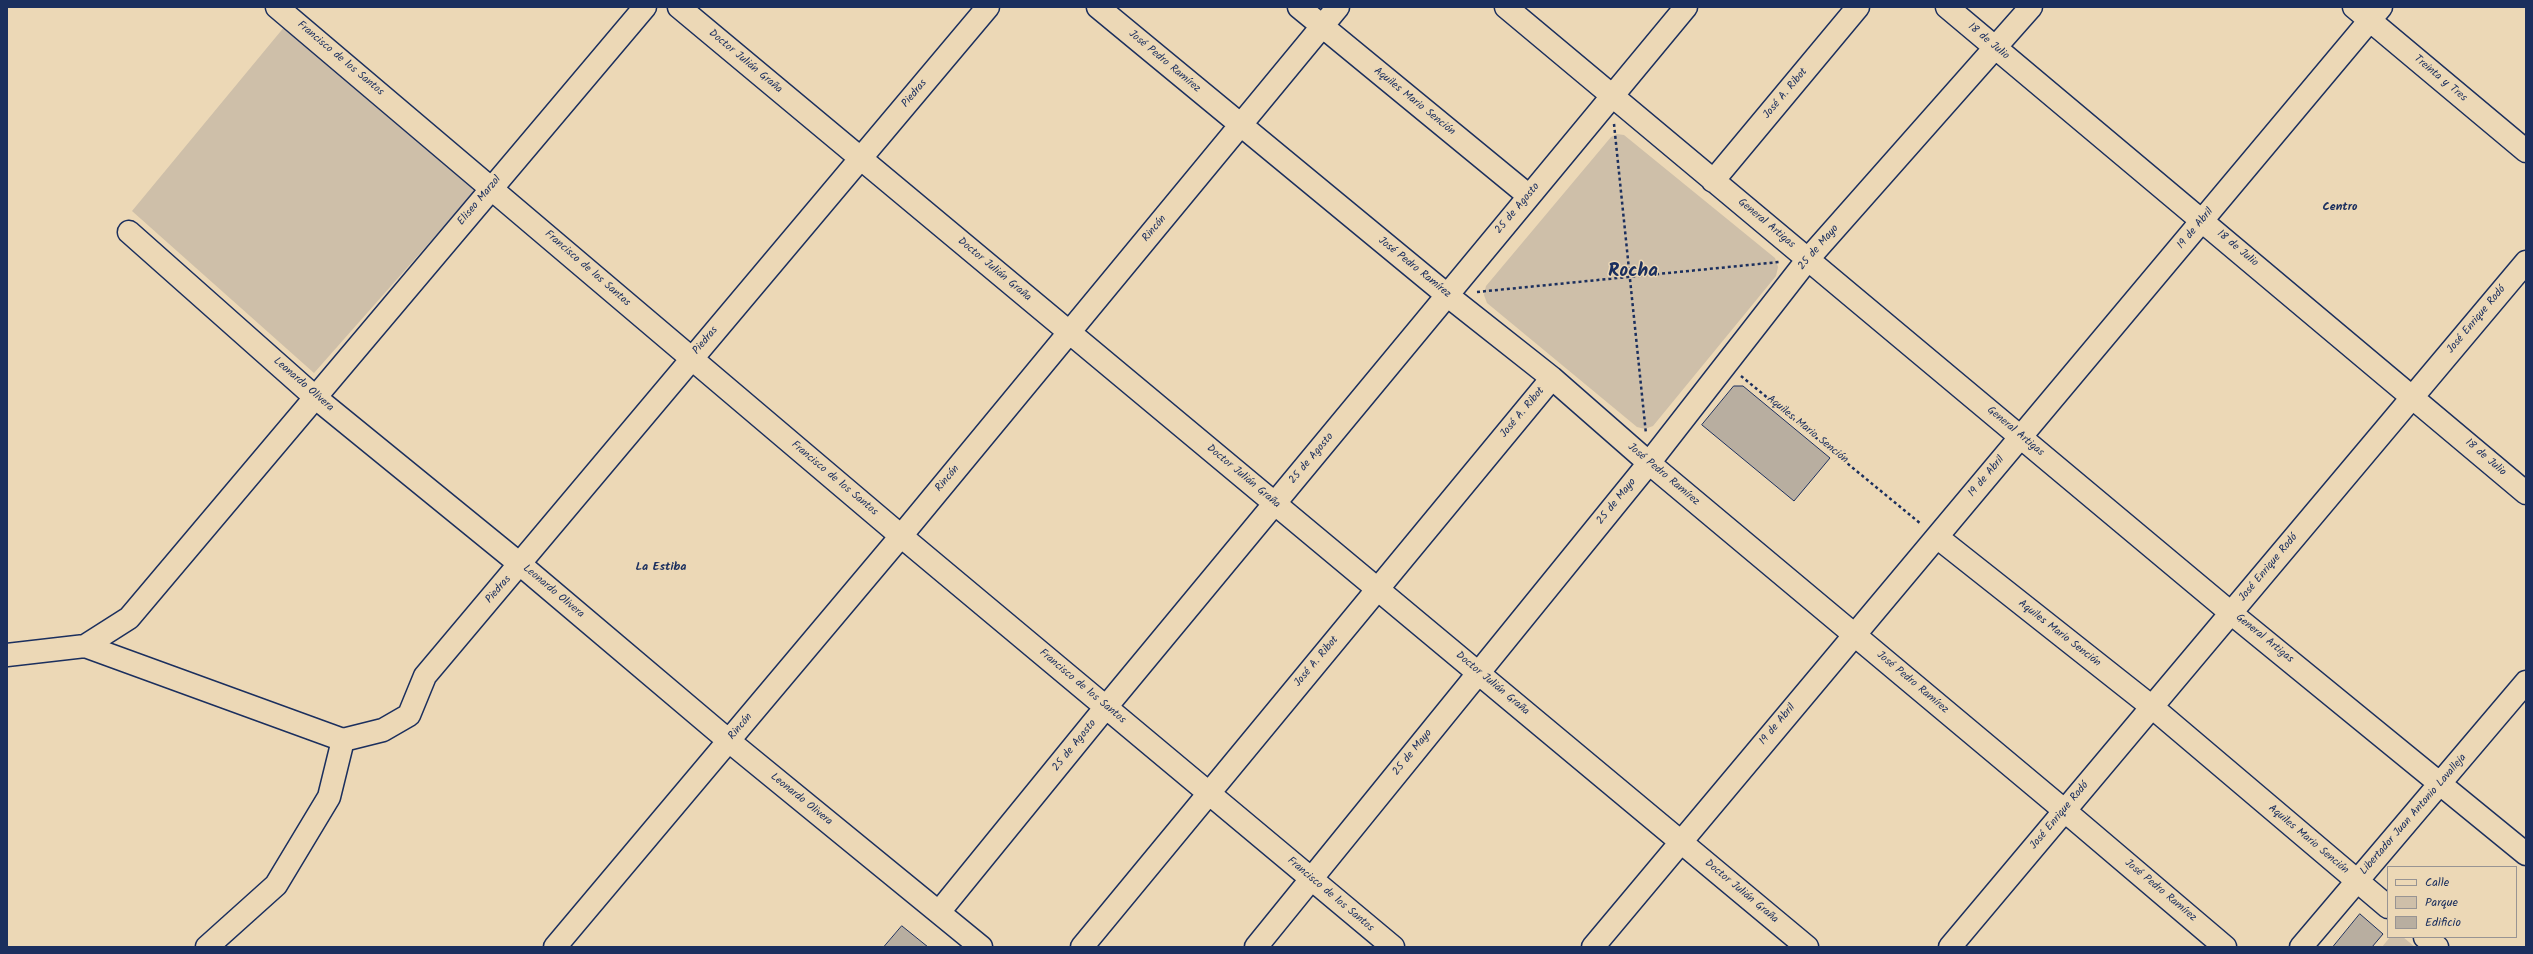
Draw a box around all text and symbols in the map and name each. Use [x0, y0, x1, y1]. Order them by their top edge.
street label: Francisco de los Santos [294, 19, 386, 99]
street label: 18 de Julio [1965, 21, 2011, 63]
street label: Doctor Julián Graña [706, 27, 784, 97]
street label: José Pedro Ramírez [1125, 28, 1203, 96]
street label: Treinta y Tres [2411, 53, 2469, 105]
street label: Aquiles Mario Sención [1371, 65, 1457, 139]
street label: José A. Ribot [1761, 66, 1811, 122]
street label: Piedras [899, 77, 931, 111]
street label: Eliseo Marzol [455, 173, 505, 229]
street label: 25 de Agosto [1493, 181, 1543, 237]
street label: General Artigas [1735, 196, 1797, 252]
district label: Centro [2322, 201, 2358, 215]
street label: 19 de Abril [2175, 206, 2217, 252]
street label: Rincón [1140, 213, 1170, 245]
street label: 25 de Mayo [1796, 223, 1842, 273]
street label: Francisco de los Santos [541, 228, 633, 310]
street label: 18 de Julio [2214, 228, 2260, 270]
street label: Doctor Julián Graña [955, 235, 1033, 305]
street label: José Pedro Ramírez [1375, 235, 1453, 301]
district label: Rocha [1608, 262, 1658, 284]
street label: José Enrique Rodó [2445, 283, 2509, 357]
street label: Piedras [690, 324, 722, 358]
street label: Leonardo Olivera [270, 355, 336, 415]
street label: José A. Ribot [1498, 385, 1548, 441]
street label: Aquiles Mario Sención [1764, 393, 1850, 467]
street label: General Artigas [1984, 404, 2046, 460]
street label: 25 de Agosto [1287, 431, 1337, 487]
street label: 18 de Julio [2462, 437, 2508, 479]
street label: Francisco de los Santos [788, 439, 880, 519]
street label: José Pedro Ramírez [1624, 441, 1702, 509]
street label: Doctor Julián Graña [1204, 442, 1282, 512]
street label: 19 de Abril [1966, 454, 2008, 500]
street label: Rincón [933, 463, 963, 495]
street label: 25 de Mayo [1594, 476, 1640, 528]
street label: José Enrique Rodó [2237, 531, 2301, 605]
district label: La Estiba [636, 561, 686, 575]
street label: Leonardo Olivera [520, 563, 586, 621]
street label: Piedras [483, 573, 515, 607]
street label: Aquiles Mario Sención [2015, 598, 2103, 670]
street label: General Artigas [2232, 612, 2296, 666]
street label: José A. Ribot [1292, 634, 1342, 690]
street label: Francisco de los Santos [1036, 647, 1128, 727]
street label: Doctor Julián Graña [1453, 649, 1531, 719]
street label: José Pedro Ramírez [1873, 649, 1951, 717]
street label: 19 de Abril [1757, 702, 1799, 748]
street label: Rincón [726, 711, 756, 743]
street label: 25 de Agosto [1050, 718, 1100, 774]
street label: 25 de Mayo [1390, 727, 1436, 779]
street label: Libertador Juan Antonio Lavalleja [2358, 752, 2470, 878]
street label: Leonardo Olivera [767, 771, 835, 829]
street label: José Enrique Rodó [2028, 779, 2092, 853]
street label: Aquiles Mario Sención [2265, 802, 2351, 878]
street label: Francisco de los Santos [1284, 855, 1376, 935]
street label: Doctor Julián Graña [1702, 857, 1780, 927]
street label: José Pedro Ramírez [2121, 857, 2199, 925]
legend [2387, 866, 2517, 938]
text: Calle [2425, 873, 2449, 892]
text: Parque [2425, 893, 2458, 912]
text: Edificio [2425, 913, 2461, 932]

